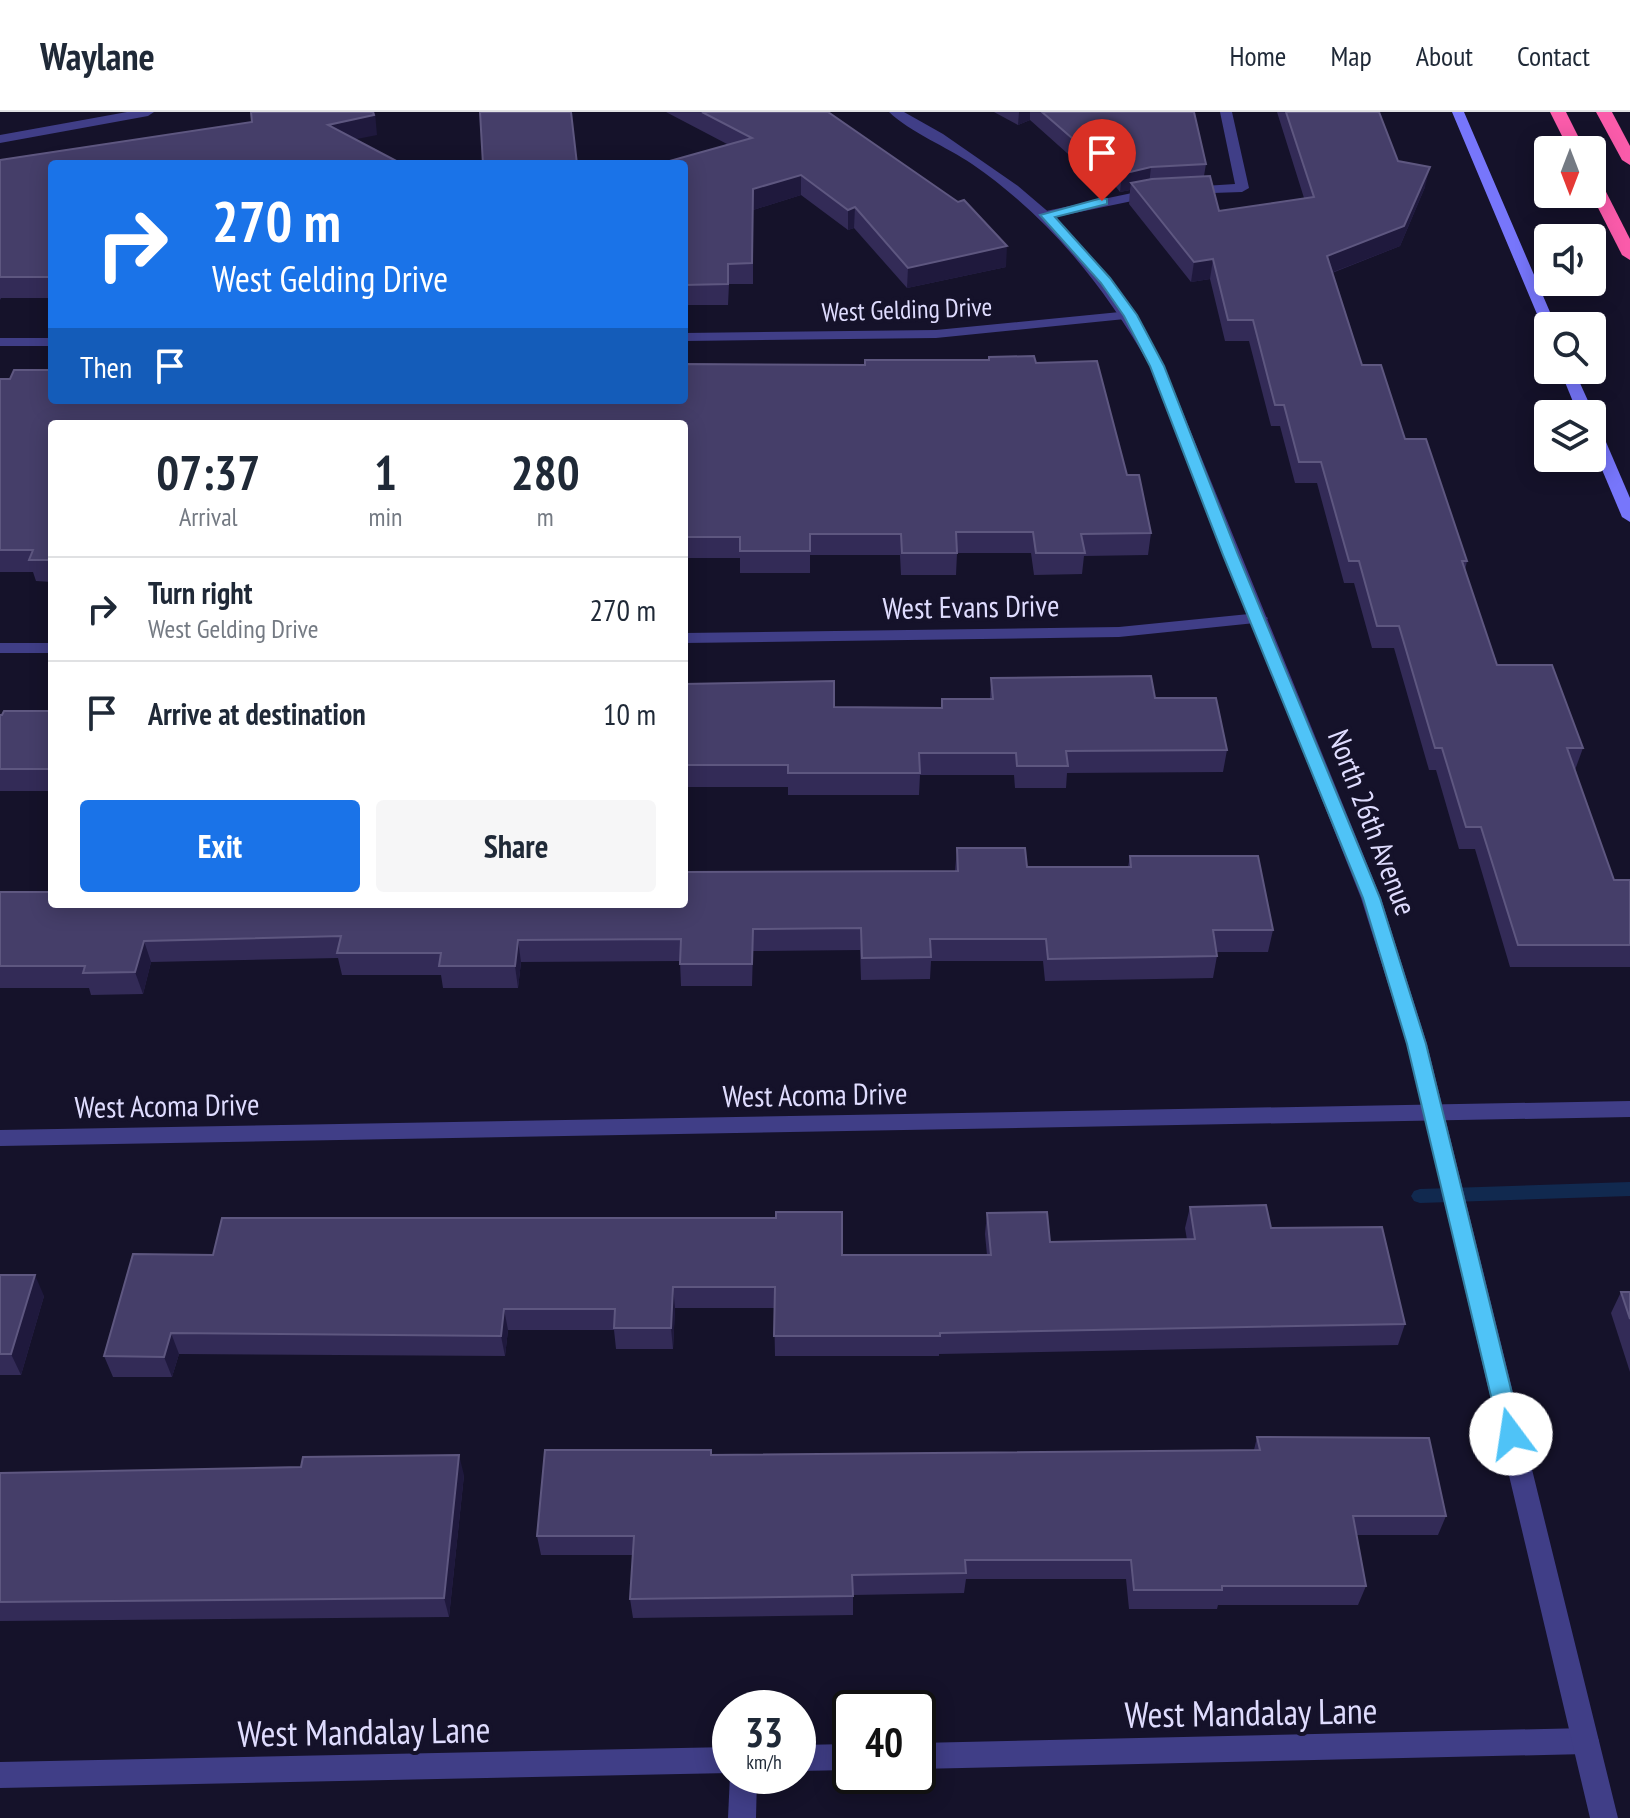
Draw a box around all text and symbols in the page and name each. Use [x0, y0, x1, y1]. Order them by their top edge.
text: Waylane [40, 31, 155, 80]
text: Home [1230, 37, 1286, 74]
text: Map [1330, 37, 1372, 74]
text: About [1416, 37, 1473, 74]
text: Contact [1517, 37, 1590, 74]
pin [1068, 119, 1136, 201]
icon: arrive [1080, 131, 1124, 175]
north arrow [1534, 136, 1606, 208]
map controls [1534, 136, 1606, 472]
text: 270 m [212, 185, 341, 257]
icon: right [80, 192, 184, 296]
button: sound [1534, 224, 1606, 296]
text: West Gelding Drive [212, 255, 448, 302]
street label: West Gelding Drive [821, 290, 993, 328]
button: search [1534, 312, 1606, 384]
icon: arrive [148, 344, 192, 388]
text: Then [80, 347, 132, 386]
button: layers [1534, 400, 1606, 472]
text: 07:37 [156, 441, 260, 503]
text: 1 [374, 441, 397, 503]
text: 280 [511, 441, 580, 503]
text: Arrival [179, 500, 238, 533]
text: min [368, 500, 402, 533]
text: m [537, 500, 554, 533]
text: Turn right [148, 573, 252, 612]
street label: West Evans Drive [882, 585, 1060, 627]
icon: right [80, 587, 124, 631]
text: 270 m [590, 590, 656, 629]
text: West Gelding Drive [148, 612, 319, 645]
icon: arrive [80, 691, 124, 735]
text: Arrive at destination [148, 694, 366, 733]
text: 10 m [603, 694, 656, 733]
street label: North 26th Avenue [1320, 724, 1426, 920]
button: Exit [80, 800, 360, 892]
button: Share [376, 800, 656, 892]
street label: West Acoma Drive [722, 1073, 908, 1115]
street label: West Acoma Drive [74, 1084, 260, 1126]
position arrow [1469, 1392, 1553, 1476]
street label: West Mandalay Lane [1124, 1686, 1378, 1738]
speed limit sign: 40 [832, 1690, 936, 1794]
street label: West Mandalay Lane [237, 1705, 491, 1757]
text: 33 [745, 1706, 783, 1758]
text: km/h [746, 1749, 782, 1775]

